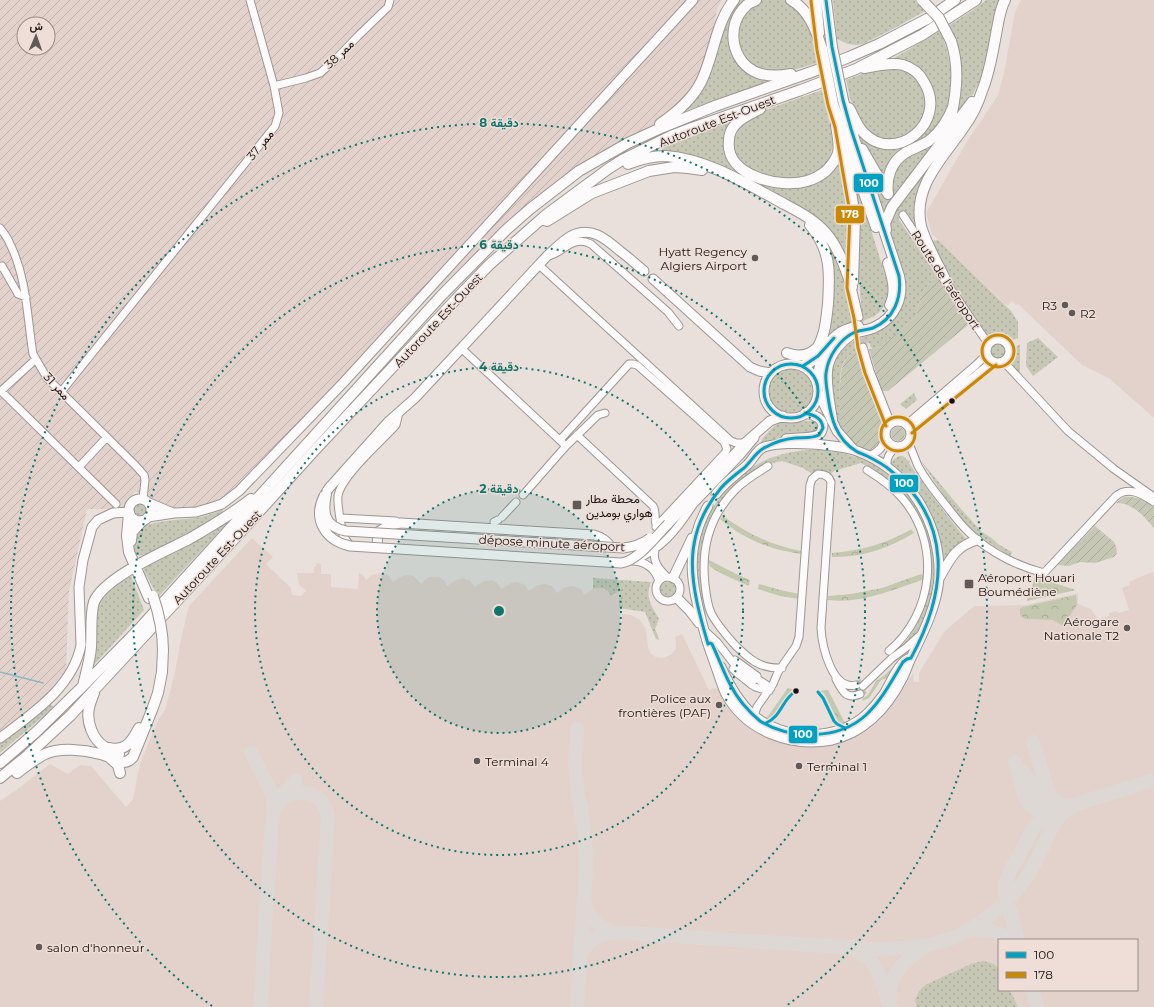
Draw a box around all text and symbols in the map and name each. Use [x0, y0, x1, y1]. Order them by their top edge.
north arrow [16, 16, 56, 56]
text: ش [29, 19, 43, 33]
street label: ممر 38 [321, 36, 358, 72]
street label: Autoroute Est-Ouest [657, 92, 777, 150]
text: 8 دقيقة [479, 115, 519, 130]
street label: ممر 37 [243, 127, 278, 164]
line badge: 100 [853, 173, 884, 193]
text: 100 [859, 176, 879, 190]
line badge: 178 [835, 205, 865, 224]
text: 178 [841, 207, 859, 221]
street label: Route de l'aéroport [908, 227, 984, 333]
text: 6 دقيقة [479, 237, 519, 252]
place label: Hyatt Regency Algiers Airport [658, 244, 747, 273]
marker: Hyatt Regency Algiers Airport [750, 253, 760, 263]
street label: Autoroute Est-Ouest [390, 270, 486, 370]
place label: R3 [1042, 298, 1057, 313]
marker: R3 [1060, 300, 1070, 310]
place label: R2 [1080, 306, 1096, 321]
marker: R2 [1067, 308, 1077, 318]
text: 4 دقيقة [479, 359, 519, 374]
street label: ممر 31 [40, 369, 73, 404]
unlabelled marker [947, 396, 957, 406]
line badge: 100 [889, 474, 919, 493]
text: 100 [894, 476, 914, 490]
text: 2 دقيقة [480, 481, 518, 496]
place label: محطة مطار هواري بومدين [585, 491, 653, 523]
marker: محطة مطار هواري بومدين [571, 499, 583, 511]
street label: Autoroute Est-Ouest [169, 507, 265, 607]
street label: dépose minute aéroport [478, 532, 626, 554]
place label: Aéroport Houari Boumédiène [978, 570, 1075, 599]
marker: Aéroport Houari Boumédiène [963, 578, 975, 590]
centre of rings [492, 604, 506, 618]
place label: Aérogare Nationale T2 [1044, 614, 1119, 643]
marker: Aérogare Nationale T2 [1122, 623, 1132, 633]
unlabelled marker [791, 686, 801, 696]
place label: Police aux frontières (PAF) [618, 691, 712, 720]
marker: Police aux frontières (PAF) [714, 700, 724, 710]
line badge: 100 [788, 725, 818, 744]
text: 100 [793, 727, 813, 741]
place label: Terminal 4 [485, 754, 549, 769]
marker: Terminal 4 [472, 756, 482, 766]
place label: Terminal 1 [807, 759, 867, 774]
marker: Terminal 1 [794, 761, 804, 771]
legend [998, 939, 1138, 991]
place label: salon d'honneur [47, 940, 145, 955]
marker: salon d'honneur [34, 942, 44, 952]
text: 100 [1034, 947, 1054, 962]
text: 178 [1034, 967, 1053, 982]

